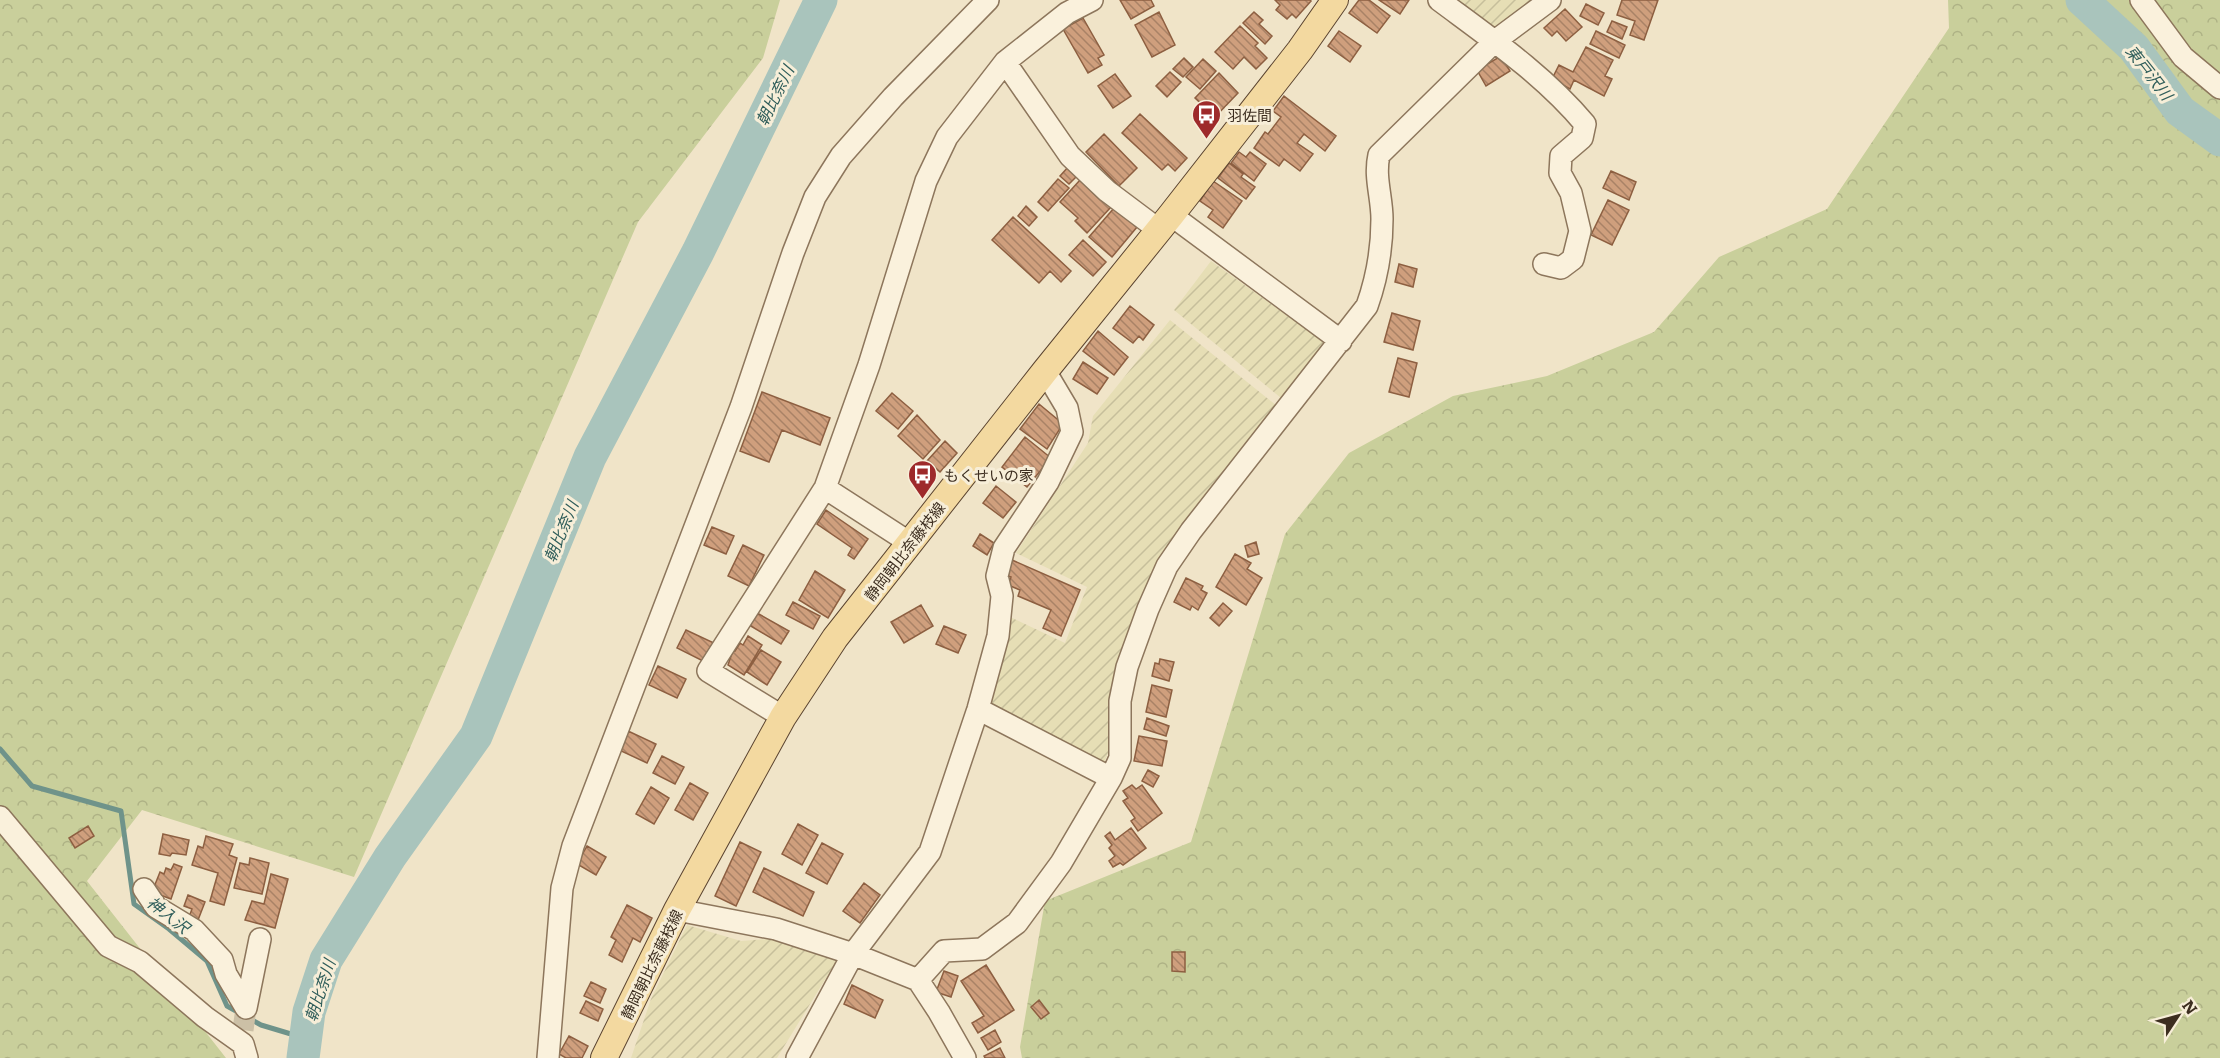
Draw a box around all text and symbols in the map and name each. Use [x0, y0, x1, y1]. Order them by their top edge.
water label: 東戸沢川 [2121, 39, 2180, 106]
water label: 朝比奈川 [749, 59, 800, 129]
bus stop icon: 羽佐間 [1190, 98, 1222, 140]
place label: 羽佐間 [1227, 103, 1272, 126]
bus stop icon: もくせいの家 [907, 458, 939, 500]
place label: もくせいの家 [944, 463, 1034, 486]
water label: 朝比奈川 [537, 495, 584, 565]
street label: 静岡朝比奈藤枝線 [858, 497, 950, 605]
water label: 神入沢 [143, 890, 197, 939]
street label: 静岡朝比奈藤枝線 [614, 905, 688, 1023]
water label: 朝比奈川 [298, 954, 341, 1024]
north arrow [2148, 986, 2208, 1046]
text: N [2177, 994, 2205, 1019]

